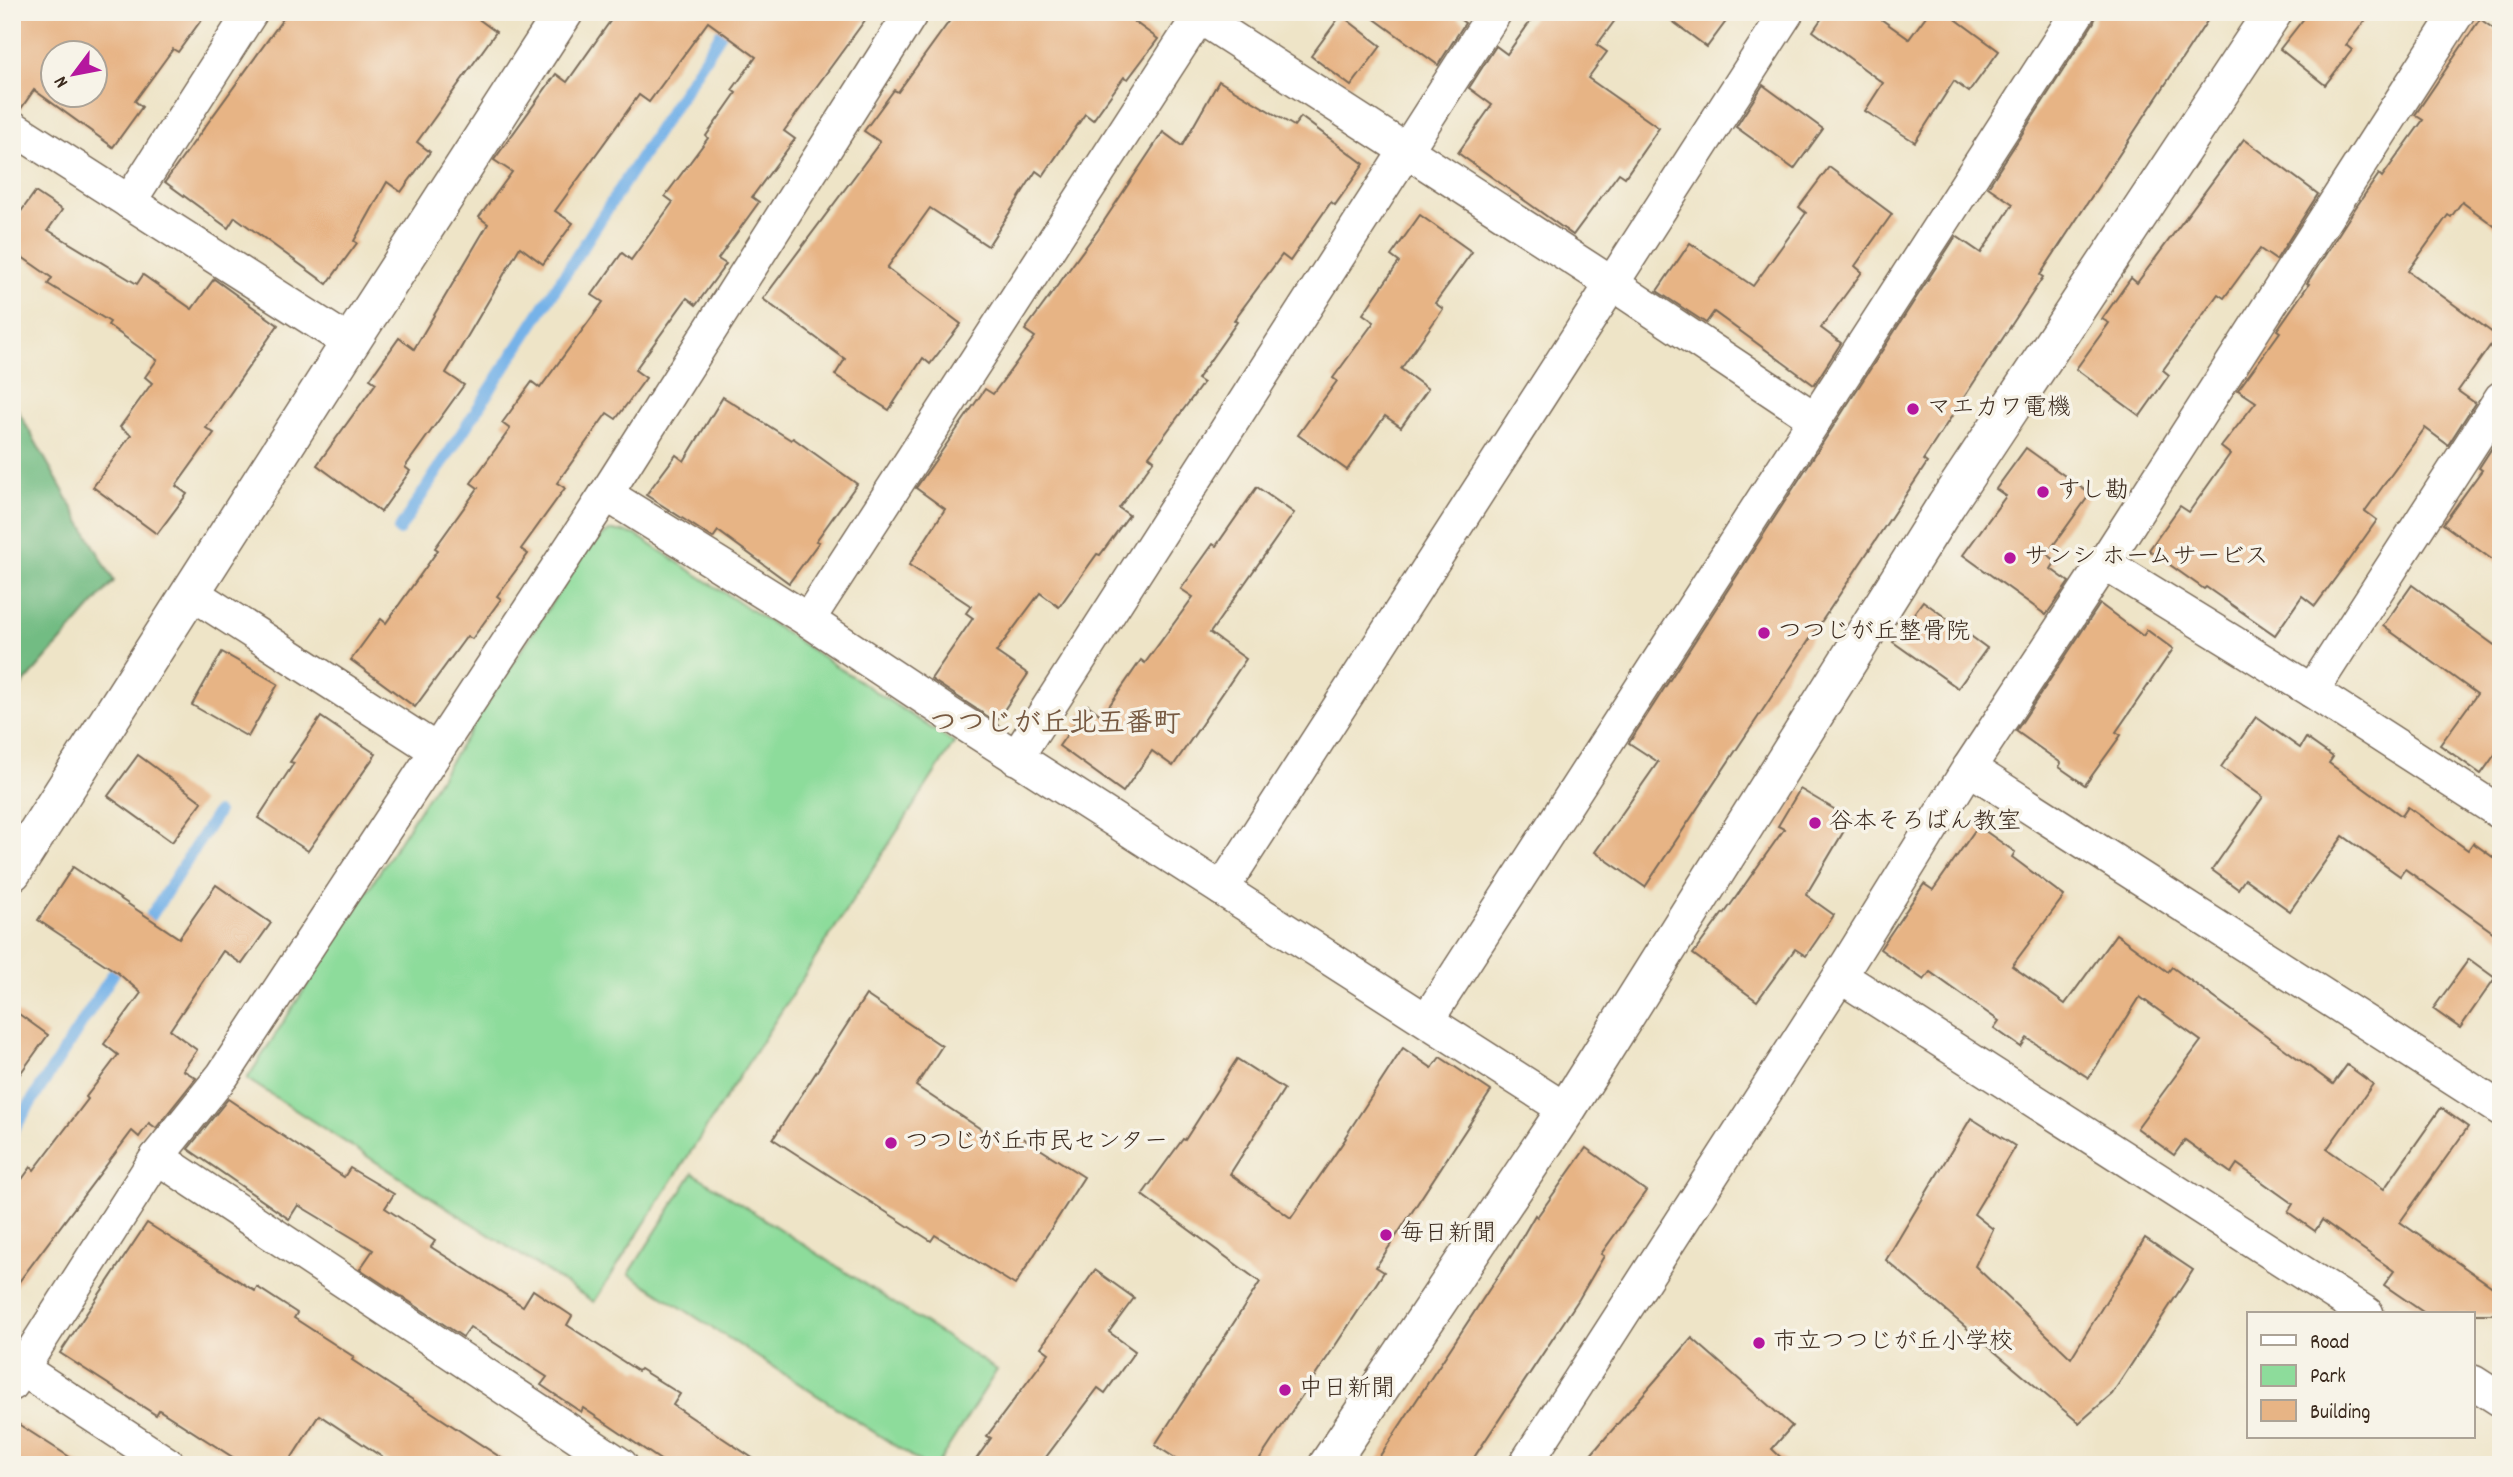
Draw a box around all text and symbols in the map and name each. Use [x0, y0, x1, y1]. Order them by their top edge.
north arrow [38, 38, 108, 108]
text: N [49, 70, 76, 92]
place label: マエカワ電機 [1927, 392, 2071, 426]
marker: マエカワ電機 [1905, 401, 1921, 417]
place label: すし勘 [2057, 475, 2129, 509]
marker: すし勘 [2035, 484, 2051, 500]
place label: サンシ ホームサービス [2024, 541, 2269, 575]
marker: サンシ ホームサービス [2002, 550, 2018, 566]
place label: つつじが丘整骨院 [1778, 616, 1970, 650]
marker: つつじが丘整骨院 [1756, 625, 1772, 641]
district label: つつじが丘北五番町 [929, 706, 1181, 746]
place label: 谷本そろばん教室 [1829, 806, 2021, 840]
marker: 谷本そろばん教室 [1807, 815, 1823, 831]
place label: つつじが丘市民センター [905, 1126, 1168, 1160]
marker: つつじが丘市民センター [883, 1135, 899, 1151]
place label: 毎日新聞 [1400, 1218, 1496, 1252]
marker: 毎日新聞 [1378, 1227, 1394, 1243]
legend [2247, 1312, 2474, 1438]
place label: 市立つつじが丘小学校 [1773, 1326, 2013, 1360]
text: Road [2310, 1329, 2349, 1359]
marker: 市立つつじが丘小学校 [1751, 1335, 1767, 1351]
text: Park [2310, 1363, 2346, 1393]
place label: 中日新聞 [1299, 1373, 1395, 1407]
marker: 中日新聞 [1277, 1382, 1293, 1398]
text: Building [2310, 1399, 2370, 1429]

